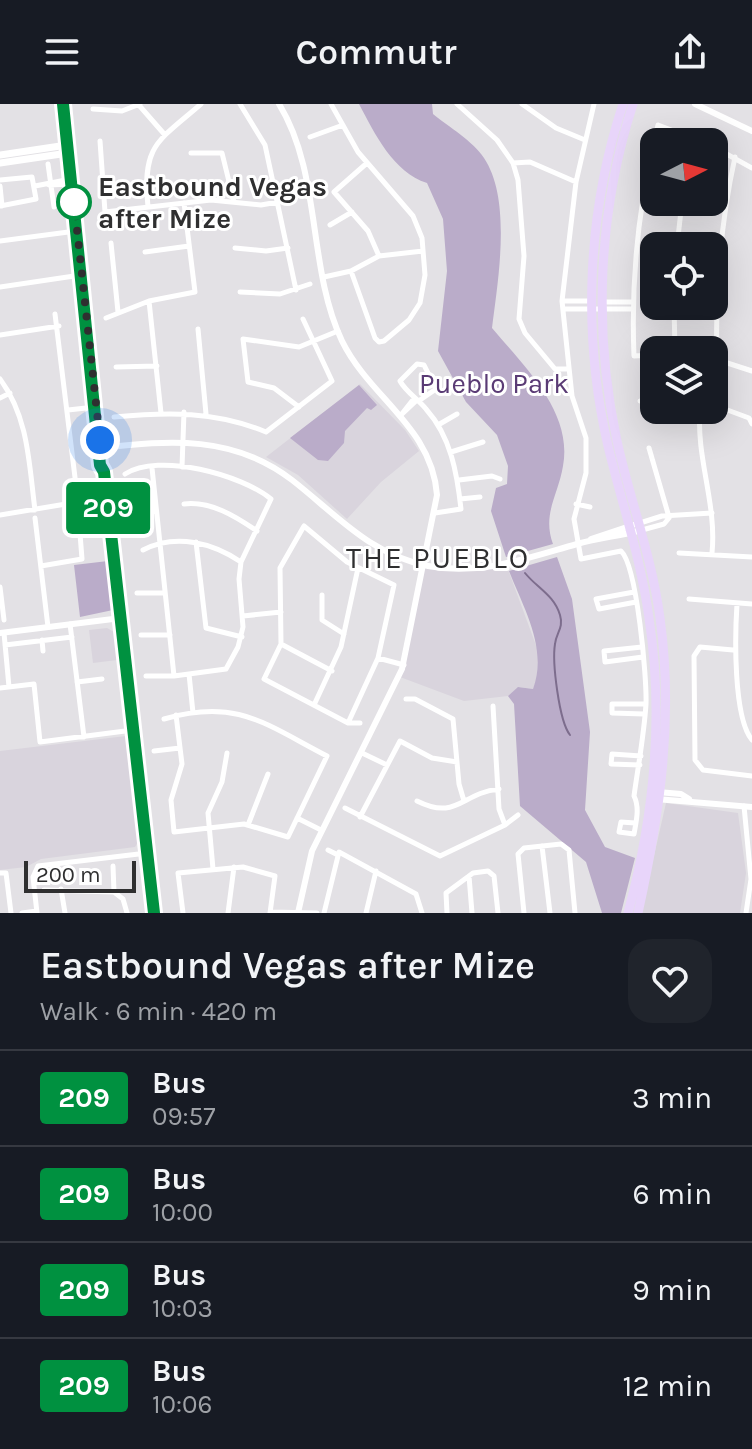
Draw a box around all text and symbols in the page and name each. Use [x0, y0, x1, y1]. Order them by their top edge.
icon: menu [40, 30, 84, 74]
icon: share [668, 30, 712, 74]
text: Commutr [295, 31, 457, 73]
north arrow [640, 128, 728, 216]
map controls [640, 128, 728, 424]
place label: Eastbound Vegas after Mize [98, 170, 327, 235]
marker: Eastbound Vegas after Mize [57, 185, 91, 219]
button: locate [640, 232, 728, 320]
button: layers [640, 336, 728, 424]
park label: Pueblo Park [419, 367, 569, 400]
your location [80, 420, 120, 460]
line badge: 209 [62, 482, 154, 534]
text: 209 [82, 491, 134, 524]
district label: THE PUEBLO [346, 540, 530, 576]
scale bar [24, 857, 136, 893]
text: 200 m [36, 862, 101, 888]
button: heart [628, 939, 712, 1023]
text: Eastbound Vegas after Mize [40, 943, 535, 988]
text: Walk · 6 min · 420 m [40, 996, 277, 1027]
text: Bus [152, 1065, 206, 1101]
text: 3 min [632, 1080, 712, 1116]
text: 209 [58, 1081, 110, 1114]
text: 09:57 [152, 1101, 215, 1132]
text: Bus [152, 1161, 206, 1197]
text: 6 min [633, 1176, 712, 1212]
text: 209 [58, 1177, 110, 1210]
text: 10:00 [152, 1197, 213, 1228]
text: Bus [152, 1257, 206, 1293]
text: 9 min [632, 1272, 712, 1308]
text: 209 [58, 1273, 110, 1306]
text: 10:03 [152, 1293, 213, 1324]
text: Bus [152, 1353, 206, 1389]
text: 12 min [622, 1368, 712, 1404]
text: 209 [58, 1369, 110, 1402]
text: 10:06 [152, 1389, 212, 1420]

